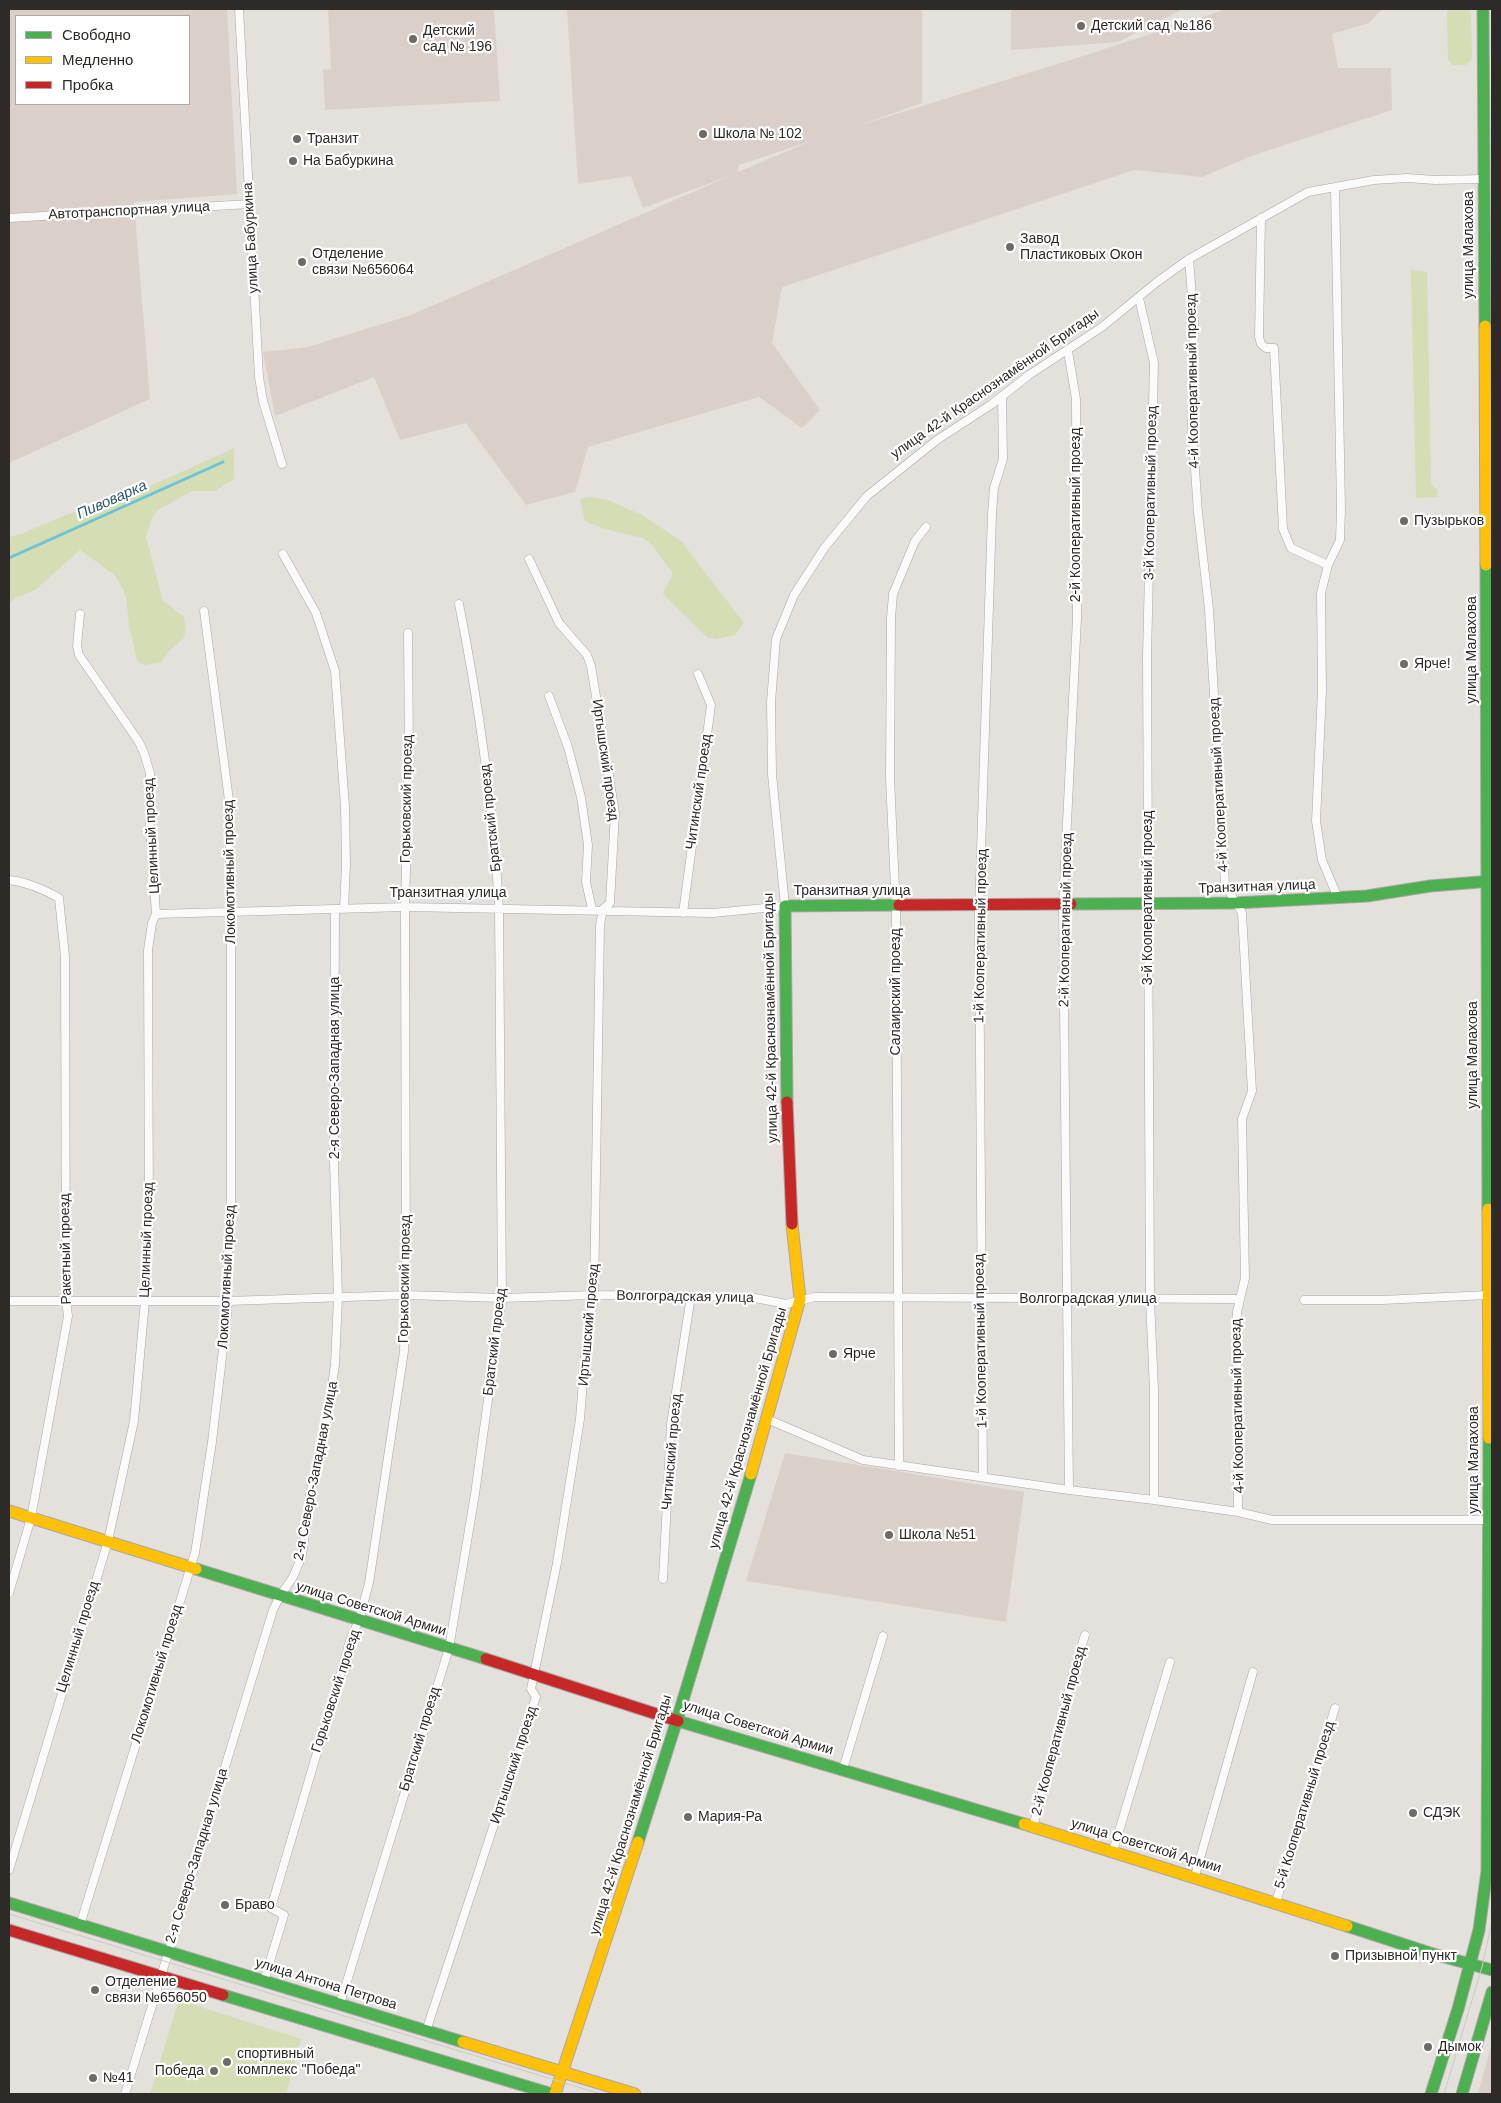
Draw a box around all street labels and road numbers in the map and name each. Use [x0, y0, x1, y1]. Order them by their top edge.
street label: улица Бабуркина [240, 182, 262, 294]
street label: улица Малахова [1461, 191, 1477, 299]
street label: Автотранспортная улица [48, 198, 210, 224]
street label: 4-й Кооперативный проезд [1183, 294, 1203, 468]
street label: улица 42-й Краснознамённой Бригады [888, 305, 1102, 463]
street label: 3-й Кооперативный проезд [1141, 406, 1161, 580]
street label: 2-й Кооперативный проезд [1068, 428, 1084, 602]
street label: улица Малахова [1464, 596, 1480, 704]
street label: 4-й Кооперативный проезд [1206, 697, 1232, 873]
street label: Иртышский проезд [588, 698, 622, 822]
street label: Читинский проезд [683, 733, 715, 851]
street label: Горьковский проезд [397, 735, 417, 863]
street label: Братский проезд [477, 763, 505, 873]
street label: Целинный проезд [141, 778, 163, 894]
street label: Локомотивный проезд [220, 800, 240, 944]
street label: 3-й Кооперативный проезд [1140, 811, 1156, 985]
street label: 2-й Кооперативный проезд [1056, 833, 1076, 1007]
street label: 1-й Кооперативный проезд [971, 849, 991, 1023]
street label: Транзитная улица [1198, 877, 1316, 897]
street label: Транзитная улица [793, 883, 911, 899]
street label: Транзитная улица [389, 885, 507, 901]
street label: улица 42-й Краснознамённой Бригады [760, 893, 782, 1143]
street label: Салаирский проезд [888, 928, 904, 1056]
street label: 2-я Северо-Западная улица [327, 977, 343, 1159]
street label: улица Малахова [1465, 1001, 1481, 1109]
street label: Целинный проезд [137, 1182, 157, 1298]
street label: Ракетный проезд [57, 1193, 75, 1305]
street label: Локомотивный проезд [215, 1205, 239, 1349]
street label: Горьковский проезд [395, 1215, 415, 1343]
street label: 1-й Кооперативный проезд [971, 1254, 991, 1428]
street label: Иртышский проезд [575, 1263, 603, 1387]
street label: Братский проезд [480, 1287, 510, 1397]
street label: Волгоградская улица [616, 1287, 754, 1307]
street label: Волгоградская улица [1019, 1291, 1157, 1307]
street label: улица 42-й Краснознамённой Бригады [705, 1305, 791, 1551]
street label: 4-й Кооперативный проезд [1228, 1319, 1248, 1493]
street label: 2-я Северо-Западная улица [290, 1380, 342, 1562]
street label: Читинский проезд [659, 1393, 685, 1511]
street label: улица Малахова [1466, 1406, 1482, 1514]
street label: улица Советской Армии [294, 1578, 448, 1640]
street label: Целинный проезд [53, 1579, 103, 1695]
street label: Локомотивный проезд [128, 1603, 186, 1745]
street label: Горьковский проезд [308, 1627, 364, 1755]
street label: 2-й Кооперативный проезд [1028, 1644, 1090, 1818]
street label: Братский проезд [396, 1685, 444, 1793]
street label: улица 42-й Краснознамённой Бригады [586, 1693, 676, 1937]
street label: улица Советской Армии [681, 1697, 835, 1759]
street label: Иртышский проезд [487, 1704, 541, 1826]
street label: 5-й Кооперативный проезд [1271, 1719, 1339, 1891]
street label: 2-я Северо-Западная улица [162, 1766, 232, 1946]
street label: улица Советской Армии [1069, 1815, 1223, 1877]
street label: улица Антона Петрова [253, 1954, 399, 2014]

